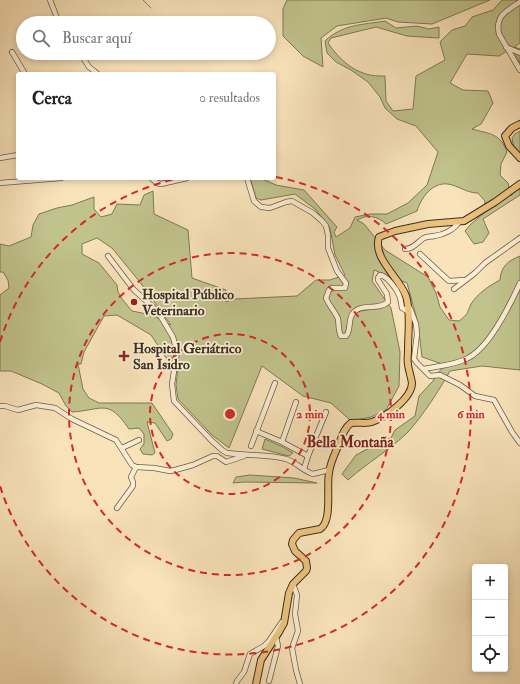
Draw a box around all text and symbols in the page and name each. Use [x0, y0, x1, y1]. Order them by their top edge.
search box [16, 16, 276, 60]
icon: search [30, 27, 52, 49]
text: Buscar aquí [62, 29, 131, 48]
text: Cerca [32, 88, 72, 109]
text: 0 resultados [199, 90, 260, 106]
place label: Hospital Público Veterinario [141, 286, 234, 319]
marker: Hospital Público Veterinario [129, 297, 139, 307]
place label: Hospital Geriátrico San Isidro [133, 340, 242, 373]
marker: Hospital Geriátrico San Isidro [118, 350, 130, 362]
centre of rings [223, 407, 237, 421]
text: 2 min [296, 407, 324, 422]
text: 4 min [376, 407, 406, 422]
text: 6 min [457, 407, 485, 422]
district label: Bella Montaña [306, 433, 394, 452]
map controls [472, 564, 508, 672]
button: + [472, 564, 508, 600]
button: − [472, 600, 508, 636]
button: locate [472, 636, 508, 672]

